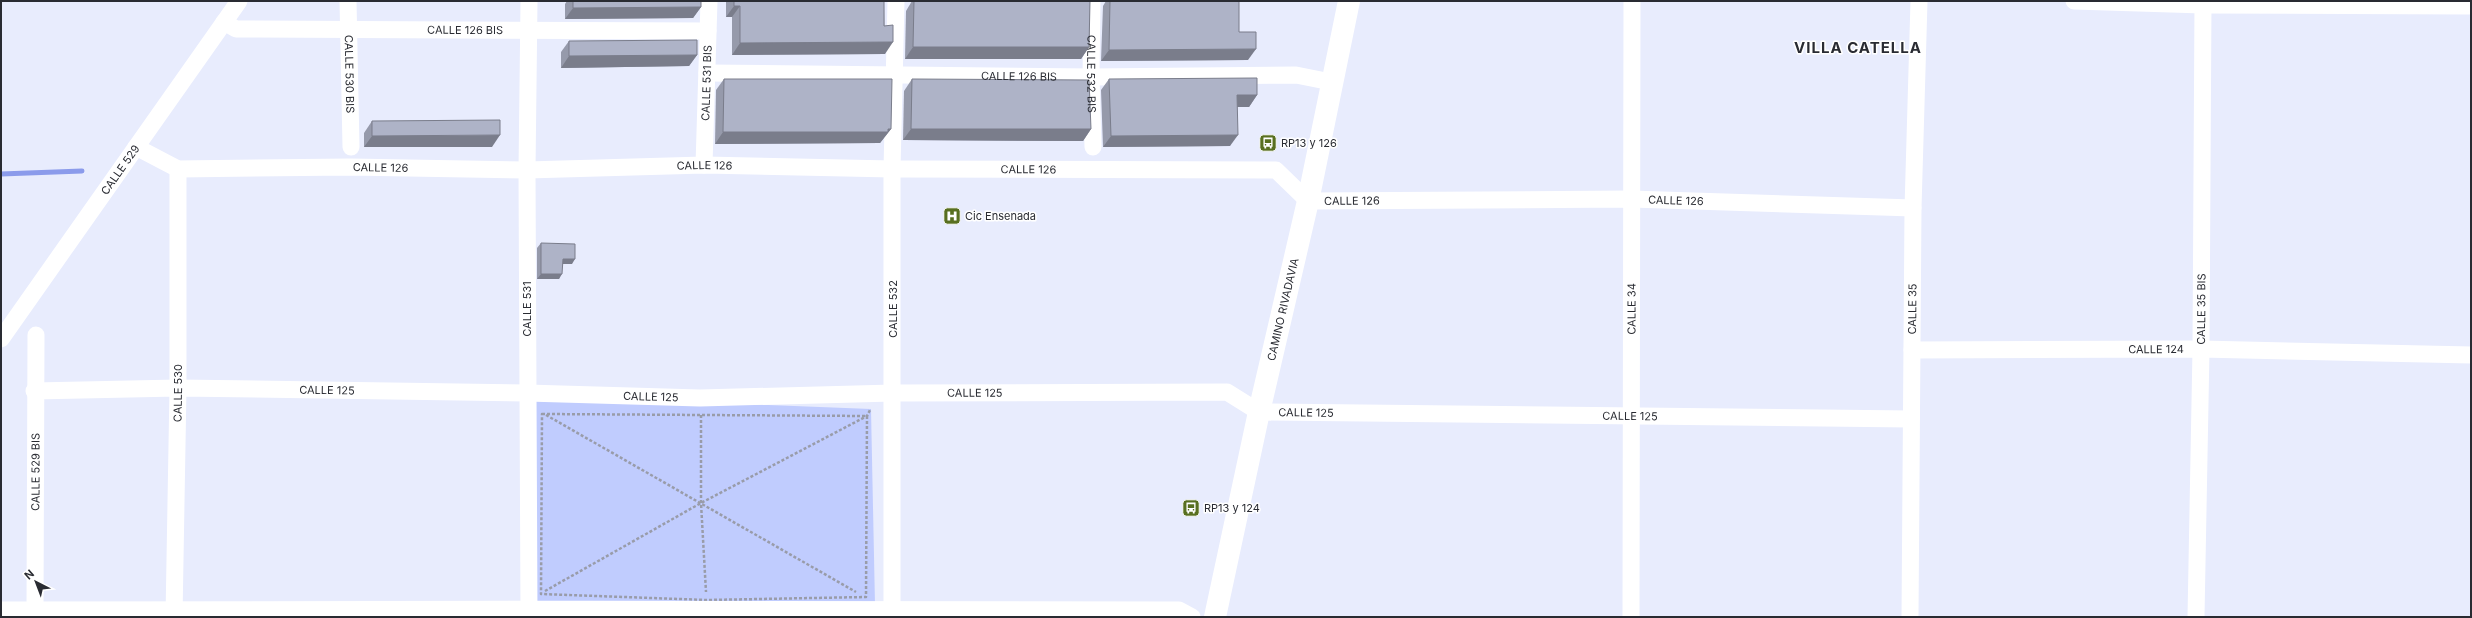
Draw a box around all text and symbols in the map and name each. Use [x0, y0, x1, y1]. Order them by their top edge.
street label: CALLE 126 BIS [427, 23, 503, 37]
street label: CALLE 530 BIS [342, 35, 357, 113]
street label: CALLE 532 BIS [1084, 35, 1099, 113]
district label: VILLA CATELLA [1794, 38, 1922, 57]
street label: CALLE 531 BIS [698, 45, 715, 121]
street label: CALLE 126 BIS [981, 69, 1057, 84]
bus stop icon: RP13 y 126 [1258, 133, 1278, 153]
place label: RP13 y 126 [1281, 136, 1337, 150]
street label: CALLE 529 [98, 142, 143, 197]
street label: CALLE 126 [676, 158, 733, 173]
street label: CALLE 126 [353, 160, 409, 175]
street label: CALLE 126 [1001, 162, 1056, 176]
street label: CALLE 126 [1648, 193, 1704, 208]
street label: CALLE 126 [1324, 194, 1380, 208]
hospital icon: Cic Ensenada [942, 206, 962, 226]
place label: Cic Ensenada [965, 209, 1036, 223]
street label: CAMINO RIVADAVIA [1264, 256, 1302, 362]
street label: CALLE 35 BIS [2194, 273, 2208, 345]
street label: CALLE 532 [886, 280, 900, 338]
street label: CALLE 531 [520, 281, 534, 337]
street label: CALLE 34 [1624, 283, 1639, 335]
street label: CALLE 35 [1905, 283, 1919, 335]
street label: CALLE 124 [2128, 342, 2184, 356]
street label: CALLE 530 [170, 364, 185, 422]
street label: CALLE 125 [299, 383, 355, 398]
street label: CALLE 125 [947, 386, 1003, 400]
street label: CALLE 125 [623, 389, 679, 404]
street label: CALLE 125 [1278, 405, 1334, 420]
street label: CALLE 125 [1602, 409, 1658, 423]
street label: CALLE 529 BIS [28, 433, 43, 511]
bus stop icon: RP13 y 124 [1181, 498, 1201, 518]
place label: RP13 y 124 [1204, 501, 1260, 515]
north arrow [16, 562, 56, 602]
text: N [22, 567, 37, 583]

